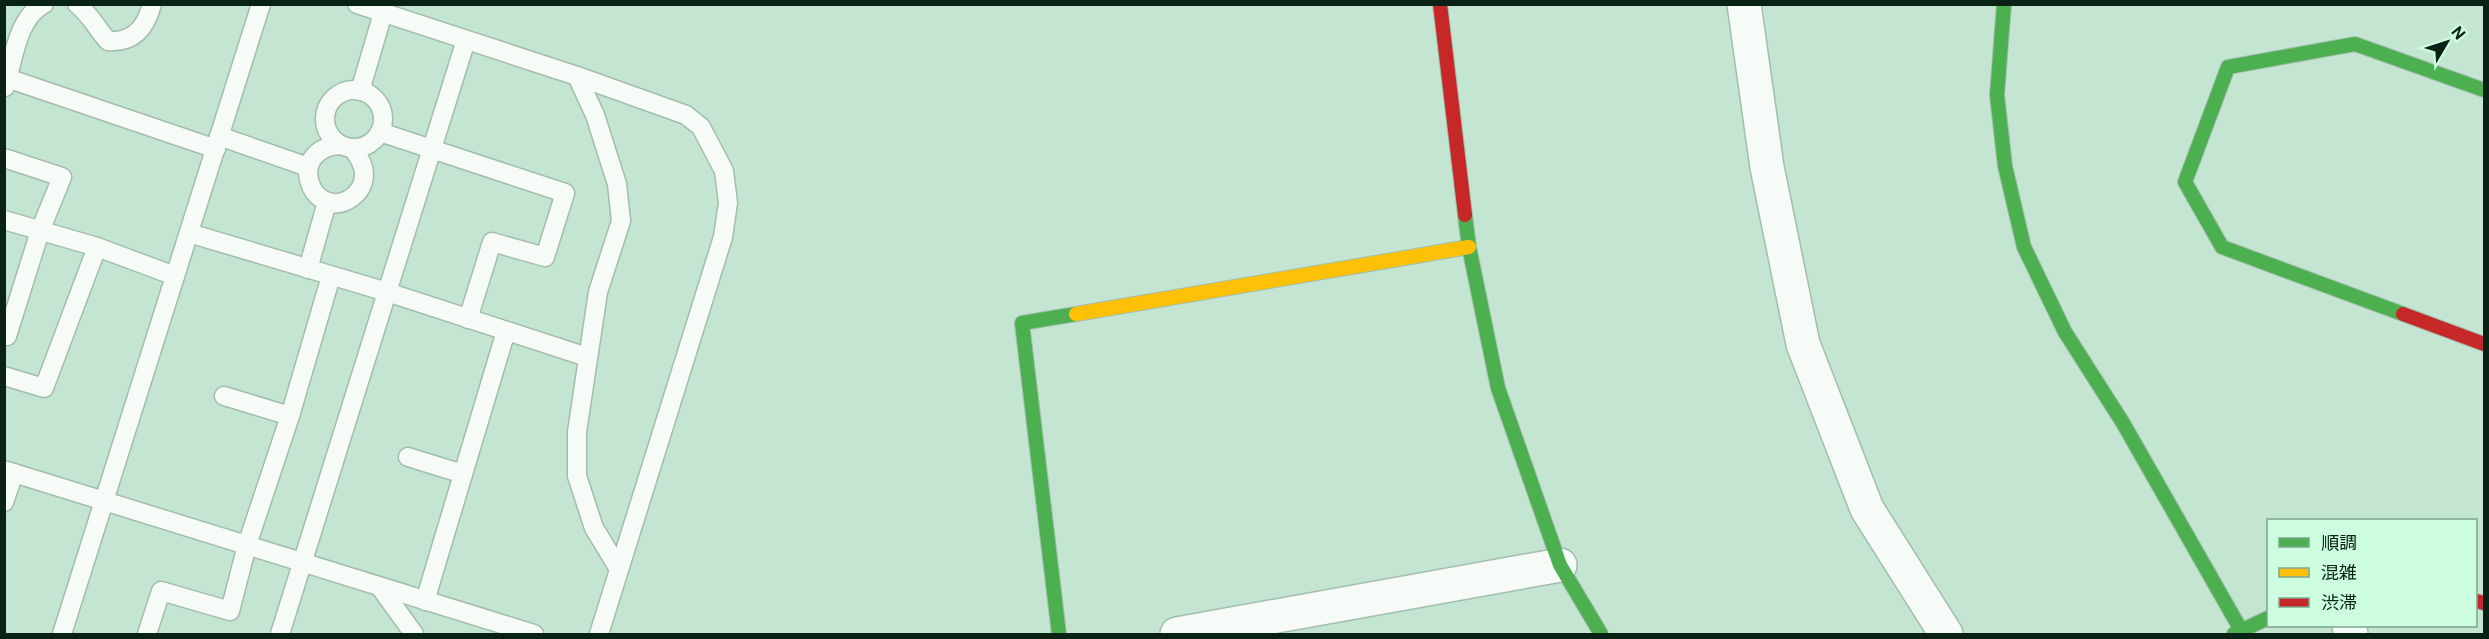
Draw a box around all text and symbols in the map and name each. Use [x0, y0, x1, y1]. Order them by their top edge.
north arrow [2417, 12, 2477, 72]
text: N [2447, 23, 2469, 43]
legend [2267, 519, 2477, 627]
text: 順調 [2321, 532, 2357, 553]
text: 混雑 [2321, 562, 2357, 583]
text: 渋滞 [2321, 592, 2357, 613]

